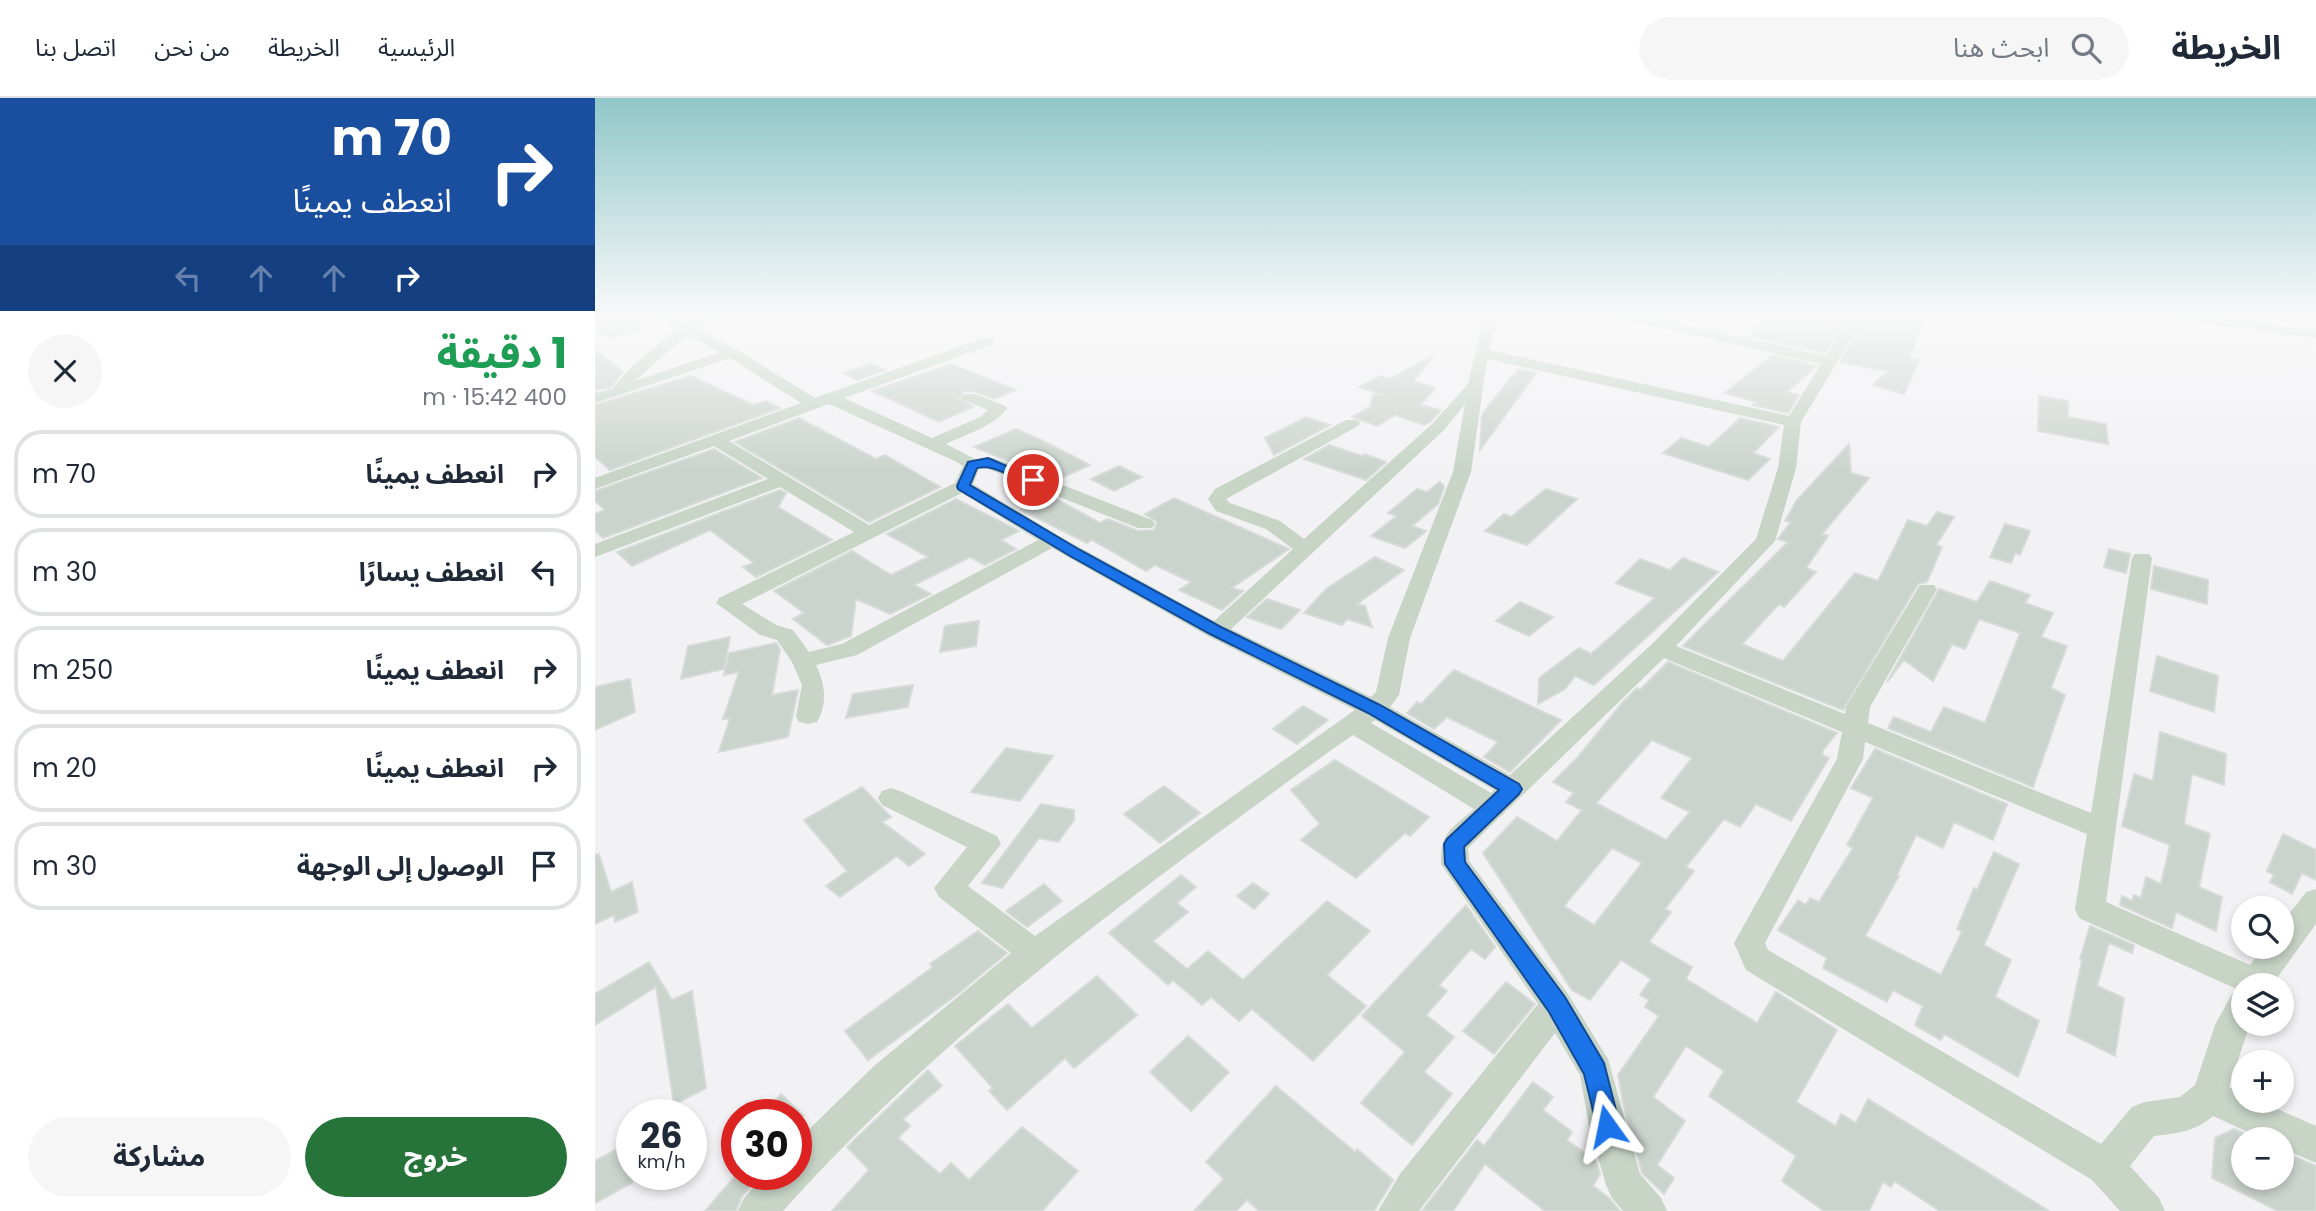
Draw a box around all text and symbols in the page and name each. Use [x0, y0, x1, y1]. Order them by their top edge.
search box [1639, 17, 2129, 80]
text: الخريطة [2171, 24, 2281, 71]
icon: search [2067, 29, 2105, 67]
text: ابحث هنا [1953, 30, 2049, 66]
text: اتصل بنا [35, 31, 116, 64]
text: من نحن [154, 31, 230, 64]
text: الخريطة [268, 31, 340, 64]
text: الرئيسية [378, 31, 455, 64]
text: 70 m [332, 104, 452, 172]
icon: right [476, 126, 567, 217]
text: انعطف يمينًا [292, 178, 452, 223]
icon: left [169, 259, 207, 297]
icon: ahead [242, 259, 280, 297]
icon: ahead [315, 259, 353, 297]
icon: right [388, 259, 426, 297]
text: 1 دقيقة [437, 324, 567, 383]
button: close [28, 334, 102, 408]
text: 400 m · 15:42 [422, 381, 567, 413]
pin [1003, 450, 1063, 510]
icon: right [525, 455, 563, 493]
text: 70 m [32, 456, 96, 492]
text: انعطف يمينًا [366, 456, 504, 492]
icon: arrive [1014, 461, 1052, 499]
icon: left [525, 553, 563, 591]
text: 30 m [32, 554, 97, 590]
text: انعطف يسارًا [359, 554, 504, 590]
icon: right [525, 651, 563, 689]
text: 250 m [32, 652, 113, 688]
text: انعطف يمينًا [366, 652, 504, 688]
icon: right [525, 749, 563, 787]
text: 20 m [32, 750, 97, 786]
text: انعطف يمينًا [366, 750, 504, 786]
icon: arrive [525, 847, 563, 885]
text: 30 m [32, 848, 97, 884]
text: الوصول إلى الوجهة [297, 848, 504, 884]
map controls [2231, 896, 2294, 1190]
button: search [2231, 896, 2294, 959]
button: layers [2231, 973, 2294, 1036]
button: + [2231, 1050, 2294, 1113]
position arrow [1570, 1089, 1644, 1163]
speed limit sign: 30 [721, 1099, 812, 1190]
text: 26 [640, 1111, 683, 1160]
button: مشاركة [28, 1117, 291, 1197]
button: خروج [305, 1117, 567, 1197]
button: − [2231, 1127, 2294, 1190]
text: km/h [638, 1149, 685, 1174]

